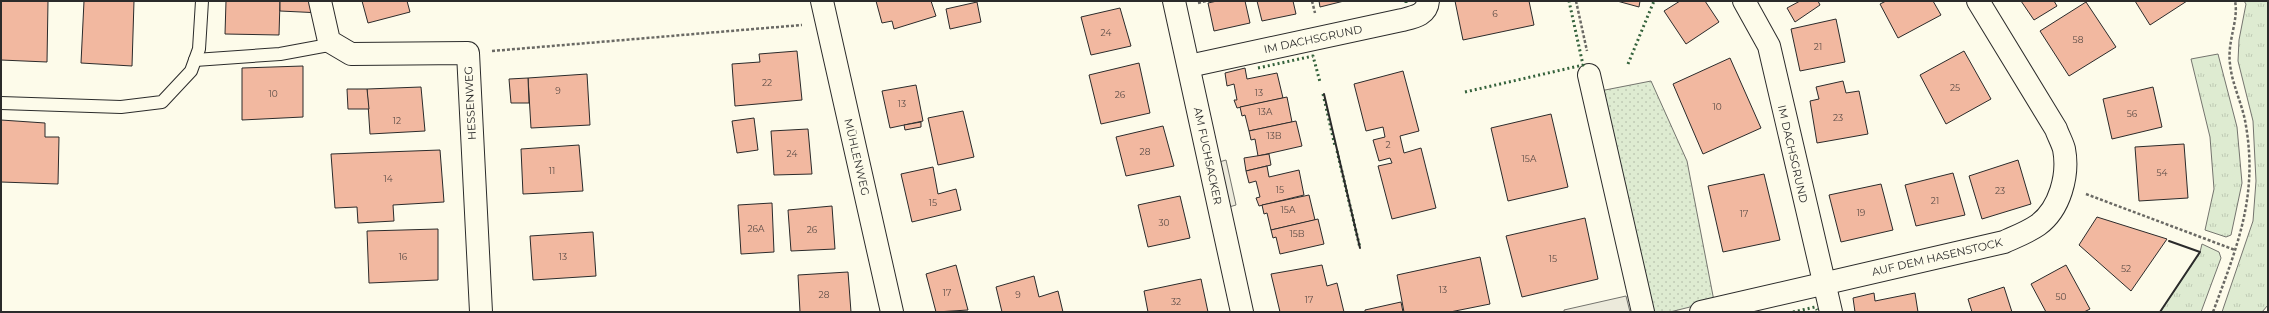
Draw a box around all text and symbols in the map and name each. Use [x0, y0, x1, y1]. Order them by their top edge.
house number: 6 [1492, 8, 1498, 19]
street label: IM DACHSGRUND [1263, 22, 1363, 56]
house number: 24 [1101, 27, 1111, 38]
house number: 58 [2073, 34, 2084, 45]
house number: 21 [1814, 41, 1822, 52]
street label: HESSENWEG [461, 66, 479, 140]
house number: 22 [762, 77, 772, 88]
house number: 25 [1950, 82, 1960, 93]
house number: 9 [555, 85, 561, 96]
house number: 13 [1255, 87, 1263, 98]
house number: 10 [268, 88, 278, 99]
house number: 26 [1115, 89, 1126, 100]
house number: 13 [898, 98, 906, 109]
house number: 10 [1712, 101, 1722, 112]
street label: IM DACHSGRUND [1775, 104, 1811, 204]
street label: AM FUCHSACKER [1191, 106, 1225, 206]
house number: 13A [1258, 106, 1273, 117]
house number: 56 [2127, 108, 2138, 119]
house number: 23 [1833, 112, 1843, 123]
house number: 12 [393, 115, 401, 126]
street label: MÜHLENWEG [841, 117, 873, 197]
house number: 13B [1266, 130, 1282, 141]
house number: 2 [1385, 139, 1391, 150]
house number: 28 [1140, 146, 1151, 157]
house number: 24 [787, 148, 797, 159]
house number: 15A [1522, 153, 1537, 164]
house number: 11 [549, 165, 555, 176]
house number: 54 [2156, 167, 2168, 178]
house number: 14 [383, 173, 393, 184]
house number: 15 [1276, 184, 1284, 195]
house number: 23 [1995, 185, 2005, 196]
house number: 21 [1931, 195, 1939, 206]
house number: 15 [929, 197, 937, 208]
house number: 15A [1281, 204, 1296, 215]
house number: 19 [1857, 207, 1866, 218]
house number: 17 [1740, 208, 1748, 219]
house number: 30 [1158, 217, 1170, 228]
house number: 26A [747, 223, 765, 234]
house number: 26 [807, 224, 818, 235]
house number: 15B [1289, 228, 1305, 239]
street label: AUF DEM HASENSTOCK [1870, 235, 2004, 279]
house number: 16 [399, 251, 408, 262]
house number: 13 [559, 251, 567, 262]
house number: 15 [1549, 253, 1557, 264]
house number: 52 [2121, 263, 2131, 274]
house number: 13 [1439, 284, 1447, 295]
house number: 17 [943, 287, 951, 298]
house number: 28 [819, 289, 830, 300]
house number: 9 [1015, 289, 1021, 300]
house number: 50 [2055, 291, 2067, 302]
house number: 17 [1305, 294, 1313, 305]
house number: 32 [1171, 296, 1181, 307]

